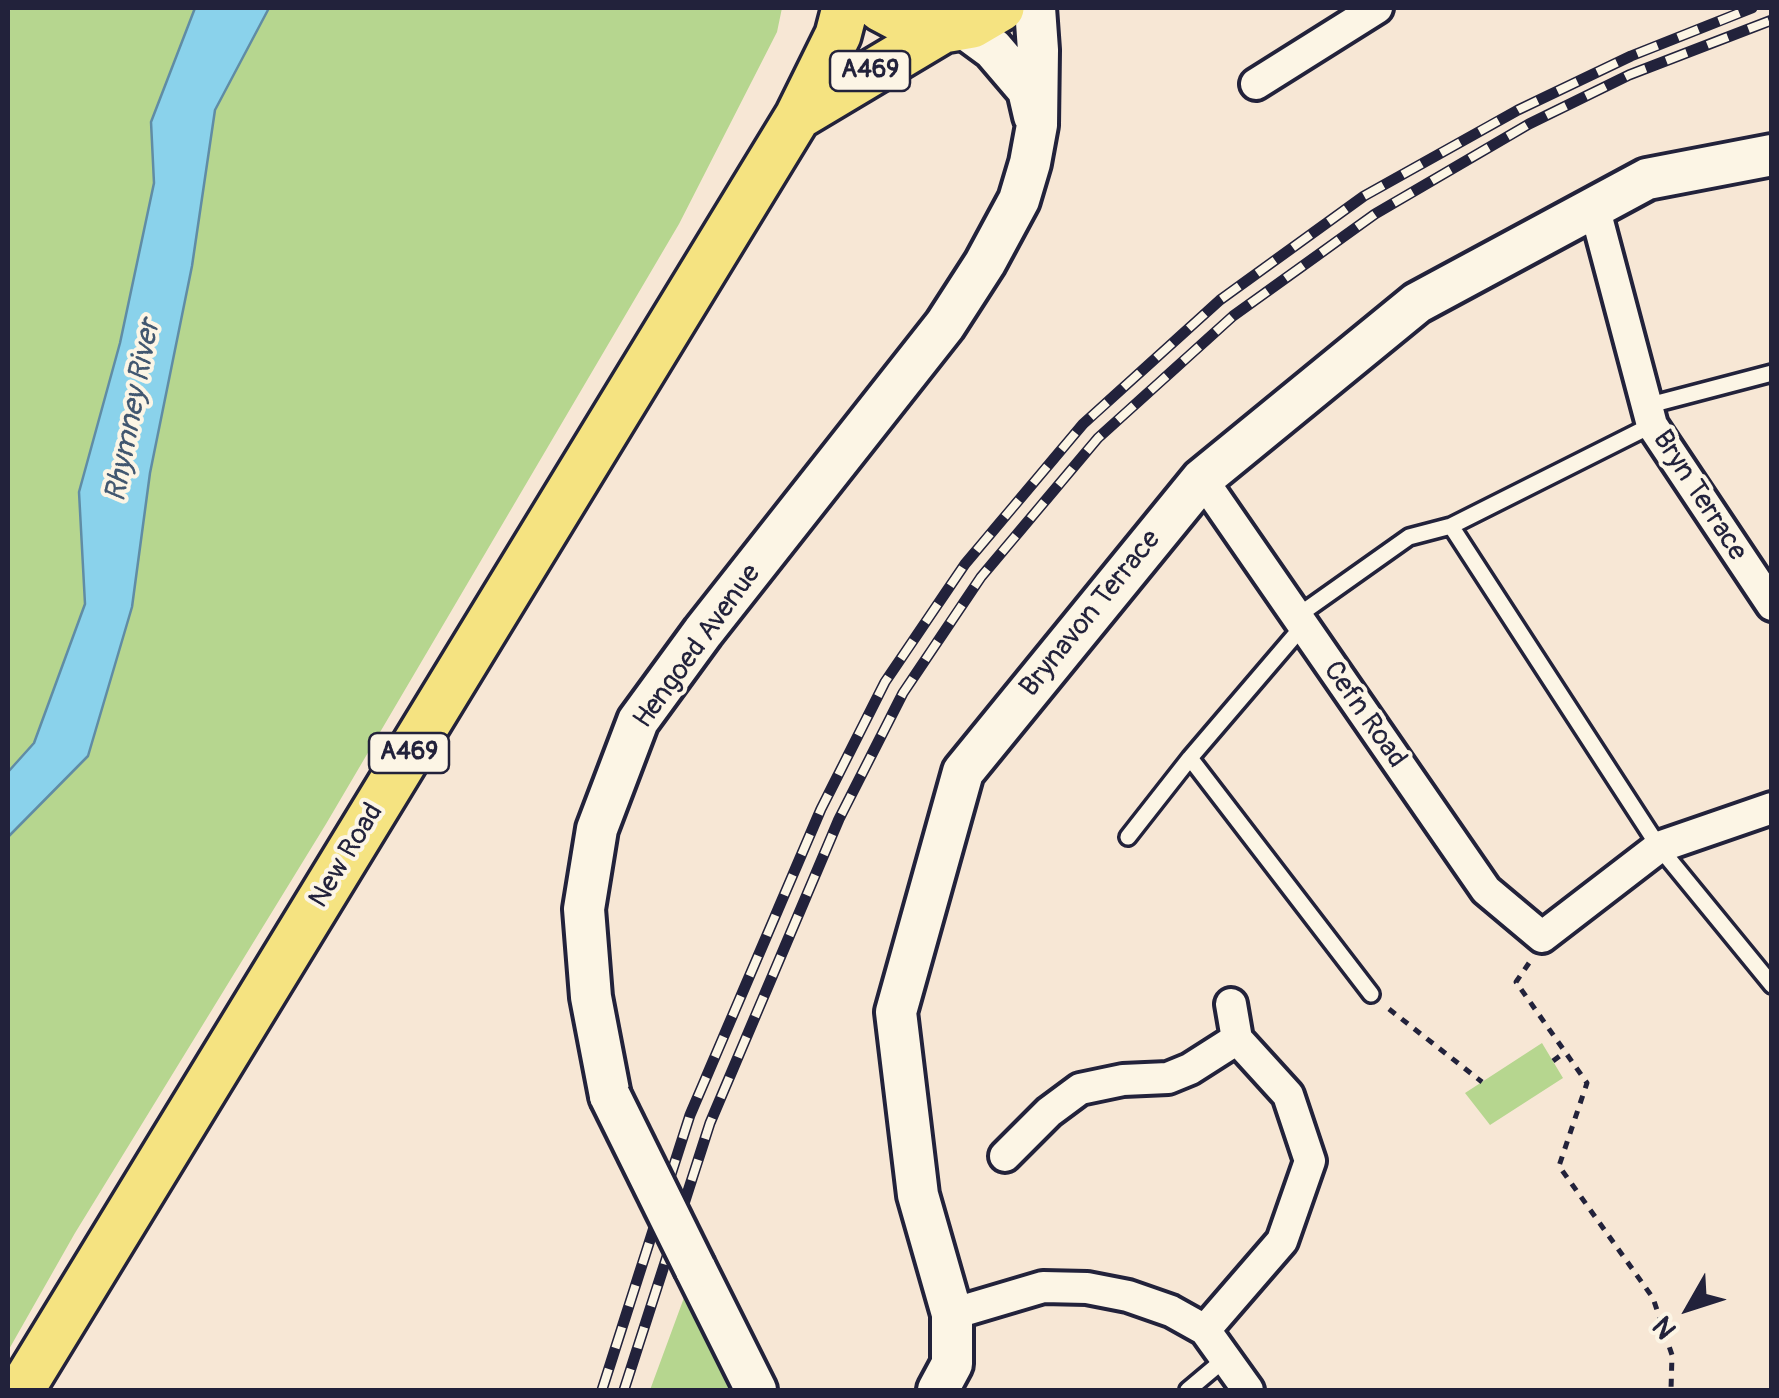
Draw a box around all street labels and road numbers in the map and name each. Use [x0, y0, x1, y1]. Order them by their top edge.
road number: A469 [830, 51, 910, 91]
street label: Bryn Terrace [1644, 425, 1754, 567]
street label: Brynavon Terrace [1014, 524, 1168, 704]
street label: Hengoed Avenue [627, 558, 769, 736]
street label: Cefn Road [1315, 655, 1413, 775]
road number: A469 [369, 733, 449, 773]
street label: New Road [303, 798, 391, 914]

